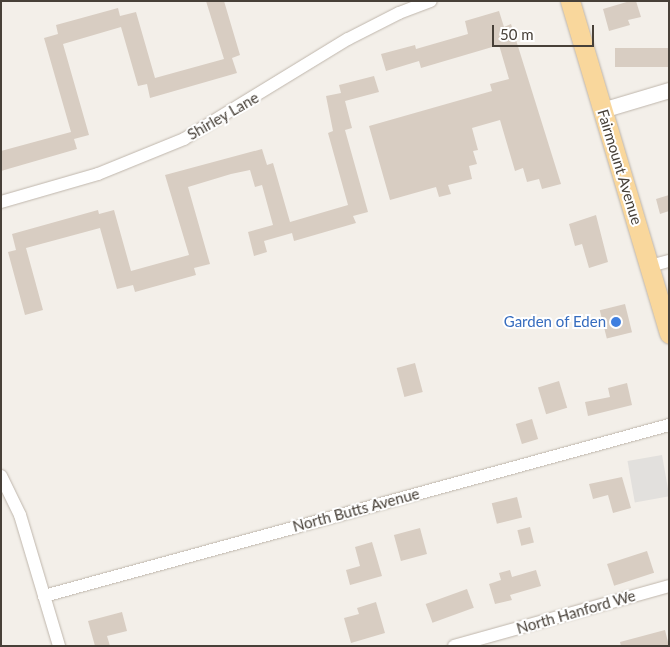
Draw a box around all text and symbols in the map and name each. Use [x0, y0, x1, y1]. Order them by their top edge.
scale bar [495, 15, 598, 47]
text: 50 m [500, 25, 534, 43]
street label: Shirley Lane [184, 88, 262, 144]
street label: Fairmount Avenue [594, 107, 646, 227]
place label: Garden of Eden [503, 313, 606, 331]
marker: Garden of Eden [610, 316, 622, 328]
street label: North Butts Avenue [290, 484, 422, 536]
street label: North Hanford We [514, 586, 638, 638]

